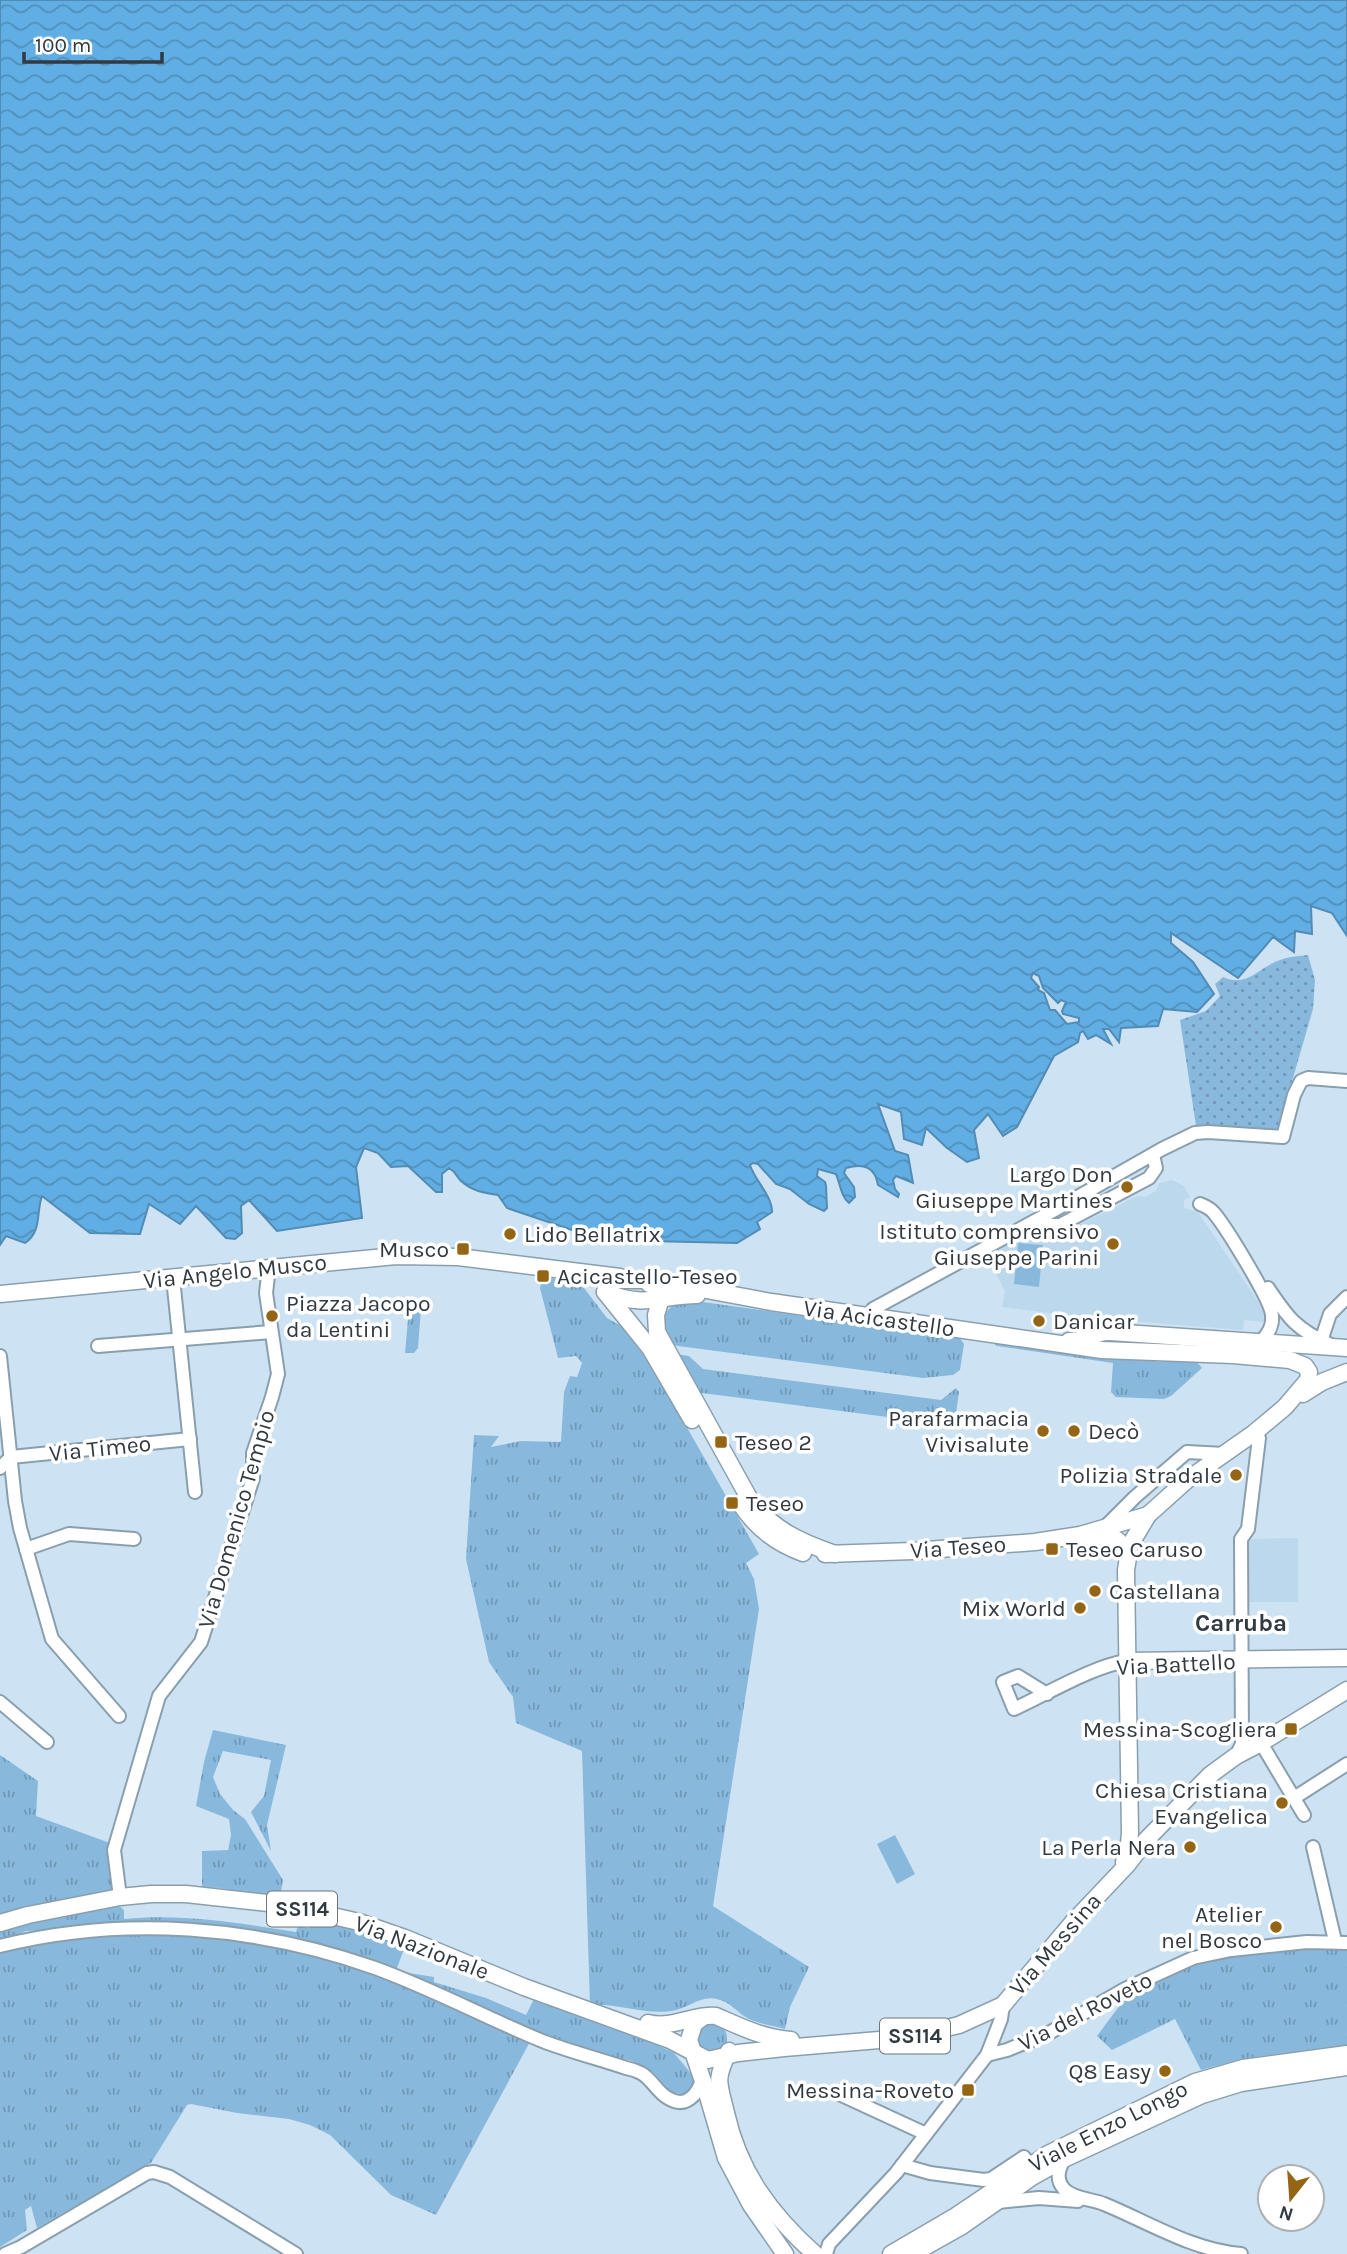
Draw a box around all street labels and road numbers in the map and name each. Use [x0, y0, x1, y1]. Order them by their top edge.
street label: Via Angelo Musco [142, 1248, 328, 1295]
street label: Via Acicastello [802, 1295, 956, 1342]
street label: Via Domenico Tempio [192, 1407, 281, 1631]
street label: Via Timeo [48, 1430, 152, 1467]
street label: Via Teseo [909, 1531, 1007, 1564]
street label: Via Battello [1116, 1648, 1236, 1681]
street label: Via Messina [1004, 1888, 1107, 2001]
road number: SS114 [267, 1892, 337, 1926]
street label: Via Nazionale [351, 1910, 493, 1985]
street label: Via del Roveto [1014, 1966, 1157, 2057]
road number: SS114 [880, 2018, 950, 2054]
street label: Viale Enzo Longo [1024, 2075, 1192, 2178]

